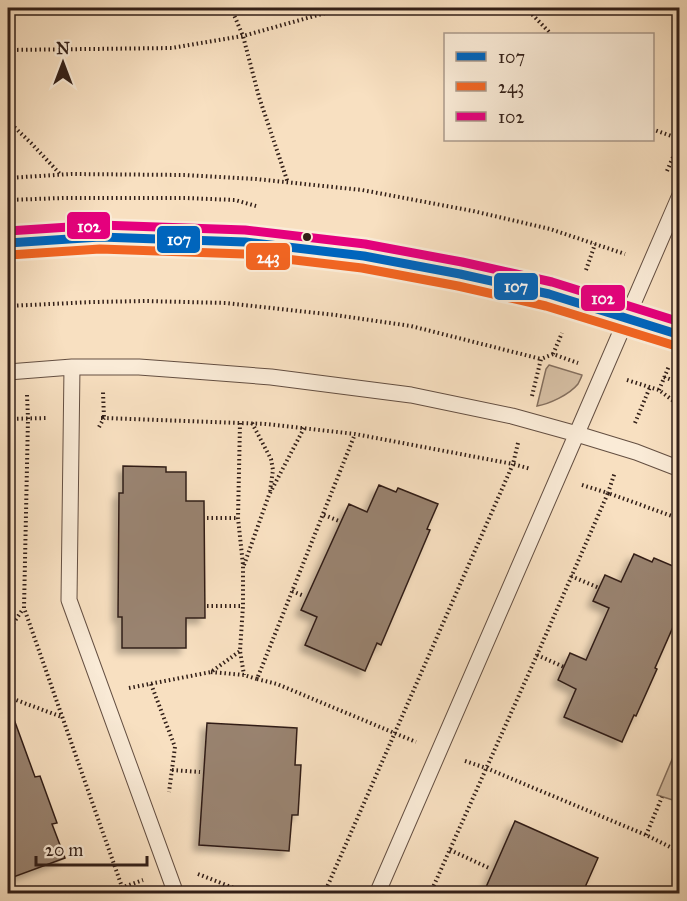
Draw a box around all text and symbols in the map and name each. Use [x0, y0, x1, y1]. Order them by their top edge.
north arrow [33, 33, 93, 93]
legend [444, 33, 654, 141]
text: N [56, 39, 70, 58]
text: 107 [498, 46, 525, 68]
text: 243 [498, 76, 524, 98]
text: 102 [498, 106, 525, 128]
line badge: 102 [66, 211, 111, 240]
text: 102 [77, 217, 102, 236]
line badge: 107 [156, 225, 201, 254]
text: 107 [167, 230, 192, 249]
unlabelled marker [301, 231, 313, 243]
line badge: 243 [245, 242, 291, 271]
text: 243 [256, 248, 280, 268]
line badge: 107 [493, 272, 539, 301]
text: 107 [504, 277, 529, 296]
line badge: 102 [580, 284, 626, 312]
text: 102 [591, 289, 616, 308]
scale bar [36, 829, 147, 867]
text: 20 m [45, 839, 83, 861]

